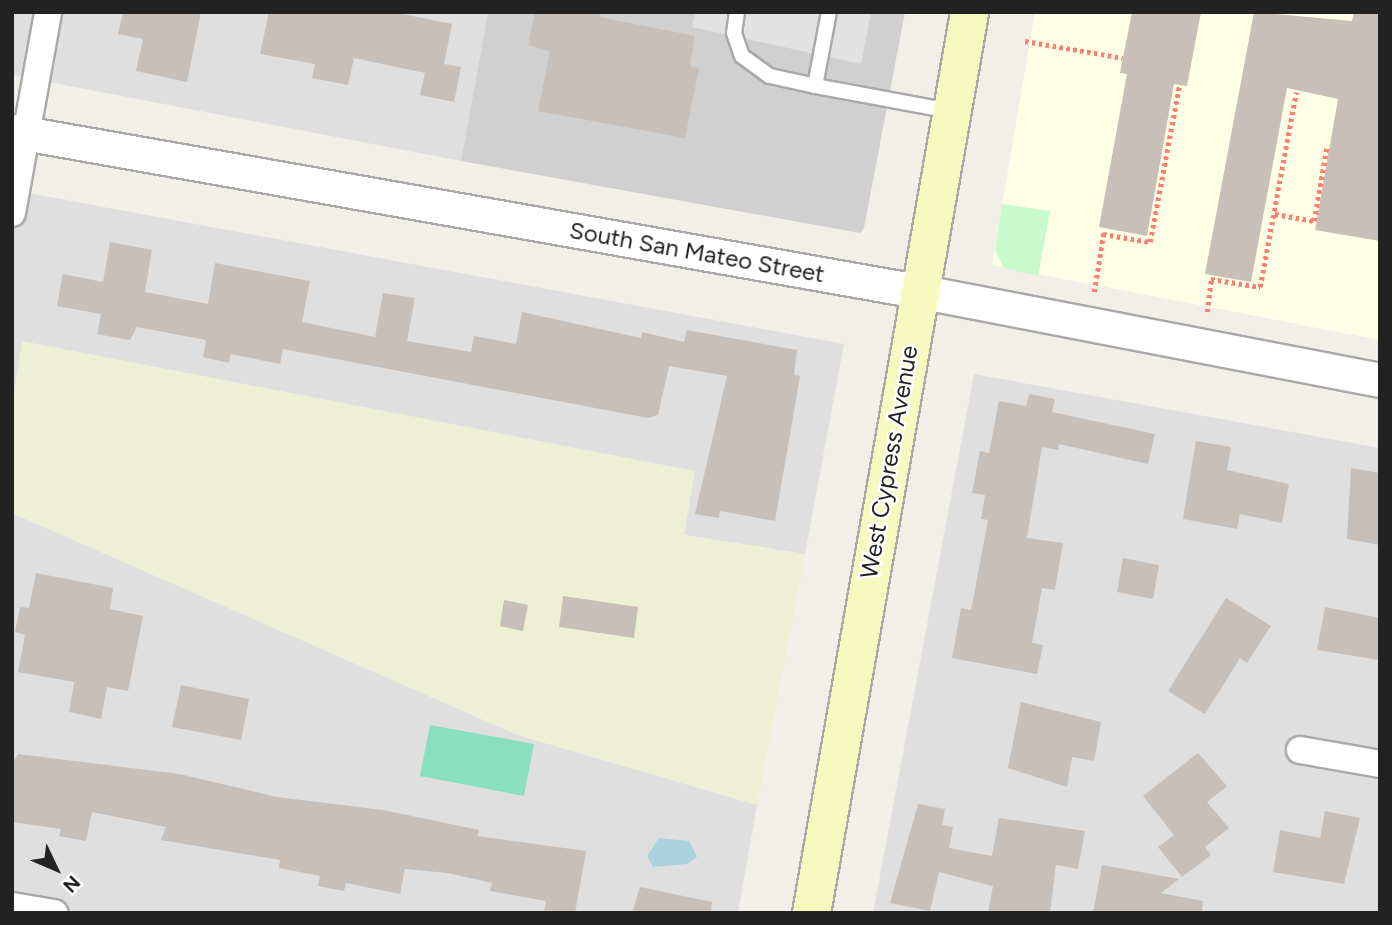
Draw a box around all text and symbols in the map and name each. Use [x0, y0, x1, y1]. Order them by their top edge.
street label: South San Mateo Street [567, 215, 827, 289]
street label: West Cypress Avenue [854, 343, 924, 581]
north arrow [21, 834, 91, 904]
text: N [58, 871, 85, 897]

